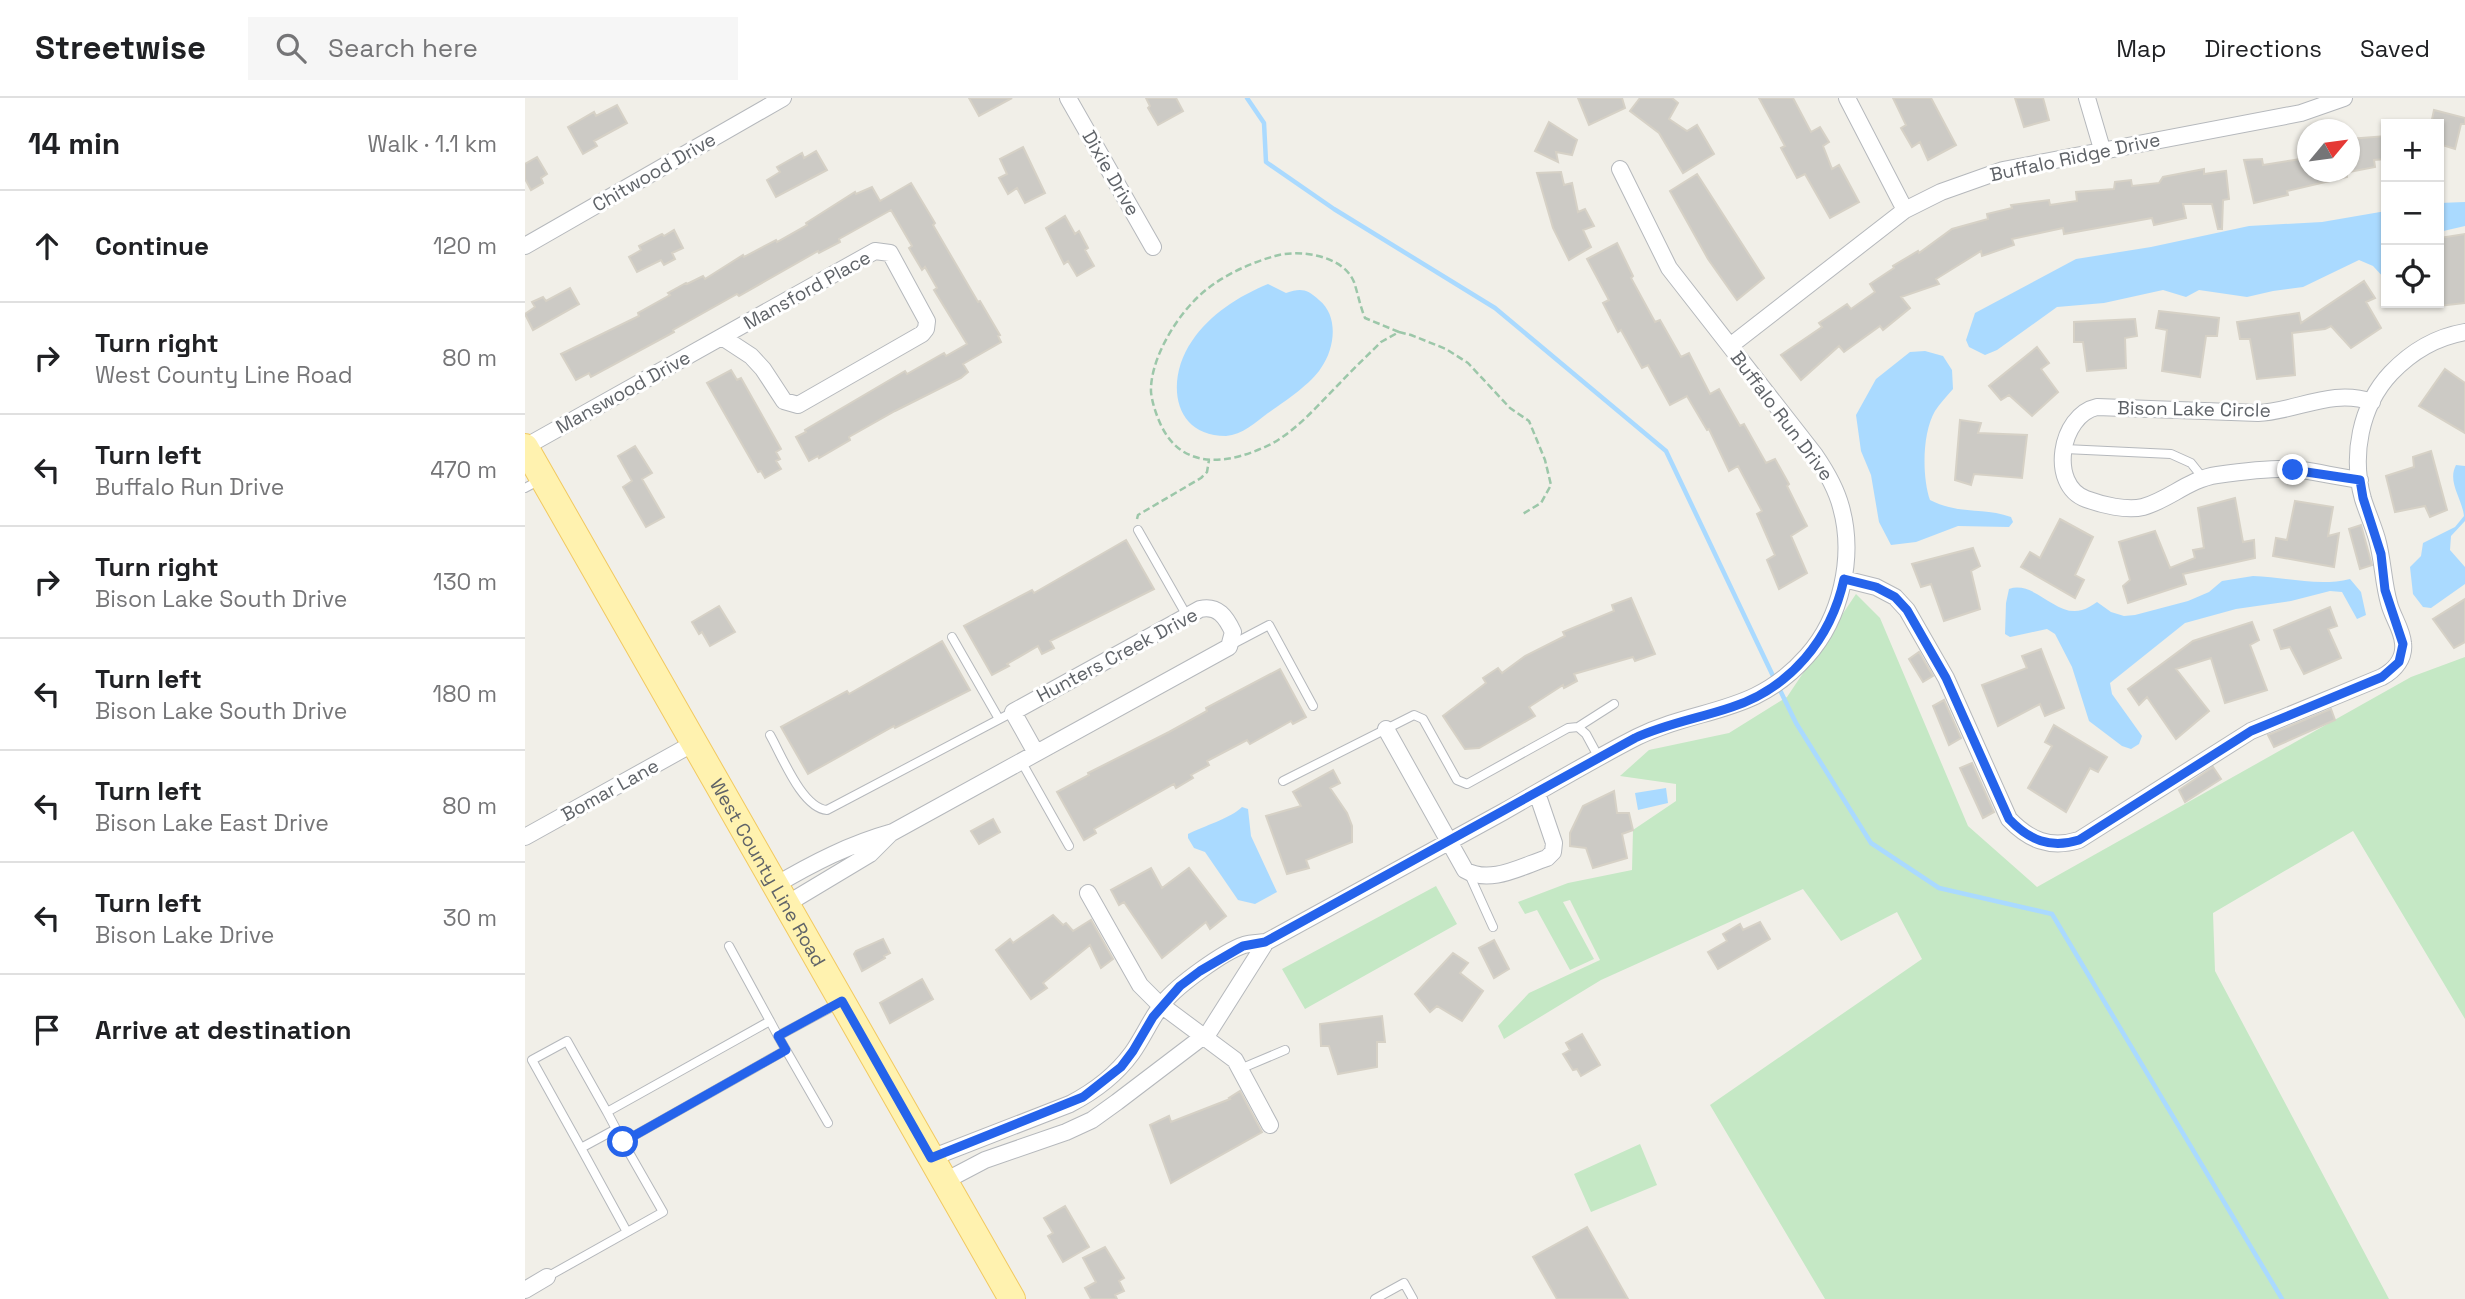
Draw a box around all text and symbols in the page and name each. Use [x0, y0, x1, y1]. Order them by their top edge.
search box [248, 17, 738, 80]
text: Streetwise [35, 27, 206, 69]
icon: search [272, 29, 310, 67]
text: Search here [328, 31, 478, 65]
text: Map [2116, 33, 2166, 64]
text: Directions [2204, 33, 2322, 64]
text: Saved [2360, 33, 2430, 64]
north arrow [2297, 119, 2360, 182]
map controls [2381, 119, 2444, 308]
button: + [2381, 119, 2444, 182]
text: 14 min [28, 124, 120, 163]
street label: Dixie Drive [1076, 126, 1146, 220]
street label: Chitwood Drive [588, 127, 720, 217]
street label: Buffalo Ridge Drive [1988, 127, 2162, 187]
text: Walk · 1.1 km [368, 129, 497, 159]
button: − [2381, 182, 2444, 245]
icon: ahead [28, 227, 66, 265]
text: Continue [95, 229, 209, 263]
text: 120 m [433, 231, 497, 261]
street label: Mansford Place [739, 245, 875, 335]
button: locate [2381, 245, 2444, 308]
text: Turn right [95, 326, 219, 360]
icon: right [28, 339, 66, 377]
text: 80 m [442, 343, 497, 373]
street label: Manswood Drive [551, 345, 695, 439]
street label: Buffalo Run Drive [1725, 346, 1839, 486]
text: West County Line Road [95, 360, 352, 390]
street label: Bison Lake Circle [2117, 395, 2271, 423]
text: Turn left [95, 438, 202, 472]
icon: left [28, 451, 66, 489]
route end [2277, 454, 2308, 485]
text: 470 m [430, 455, 497, 485]
text: Buffalo Run Drive [95, 472, 284, 502]
text: Turn right [95, 550, 219, 584]
icon: right [28, 563, 66, 601]
text: 130 m [433, 567, 497, 597]
text: Bison Lake South Drive [95, 584, 347, 614]
street label: Hunters Creek Drive [1032, 602, 1202, 708]
text: Turn left [95, 662, 202, 696]
icon: left [28, 675, 66, 713]
text: 180 m [433, 679, 497, 709]
text: Bison Lake South Drive [95, 696, 347, 726]
street label: Bomar Lane [557, 753, 663, 827]
text: Turn left [95, 774, 202, 808]
street label: West County Line Road [705, 774, 832, 971]
icon: left [28, 787, 66, 825]
text: 80 m [442, 791, 497, 821]
text: Bison Lake East Drive [95, 808, 329, 838]
text: Turn left [95, 886, 202, 920]
icon: left [28, 899, 66, 937]
text: 30 m [443, 903, 497, 933]
text: Bison Lake Drive [95, 920, 274, 950]
icon: arrive [28, 1011, 66, 1049]
text: Arrive at destination [95, 1013, 352, 1047]
route start [607, 1126, 638, 1157]

